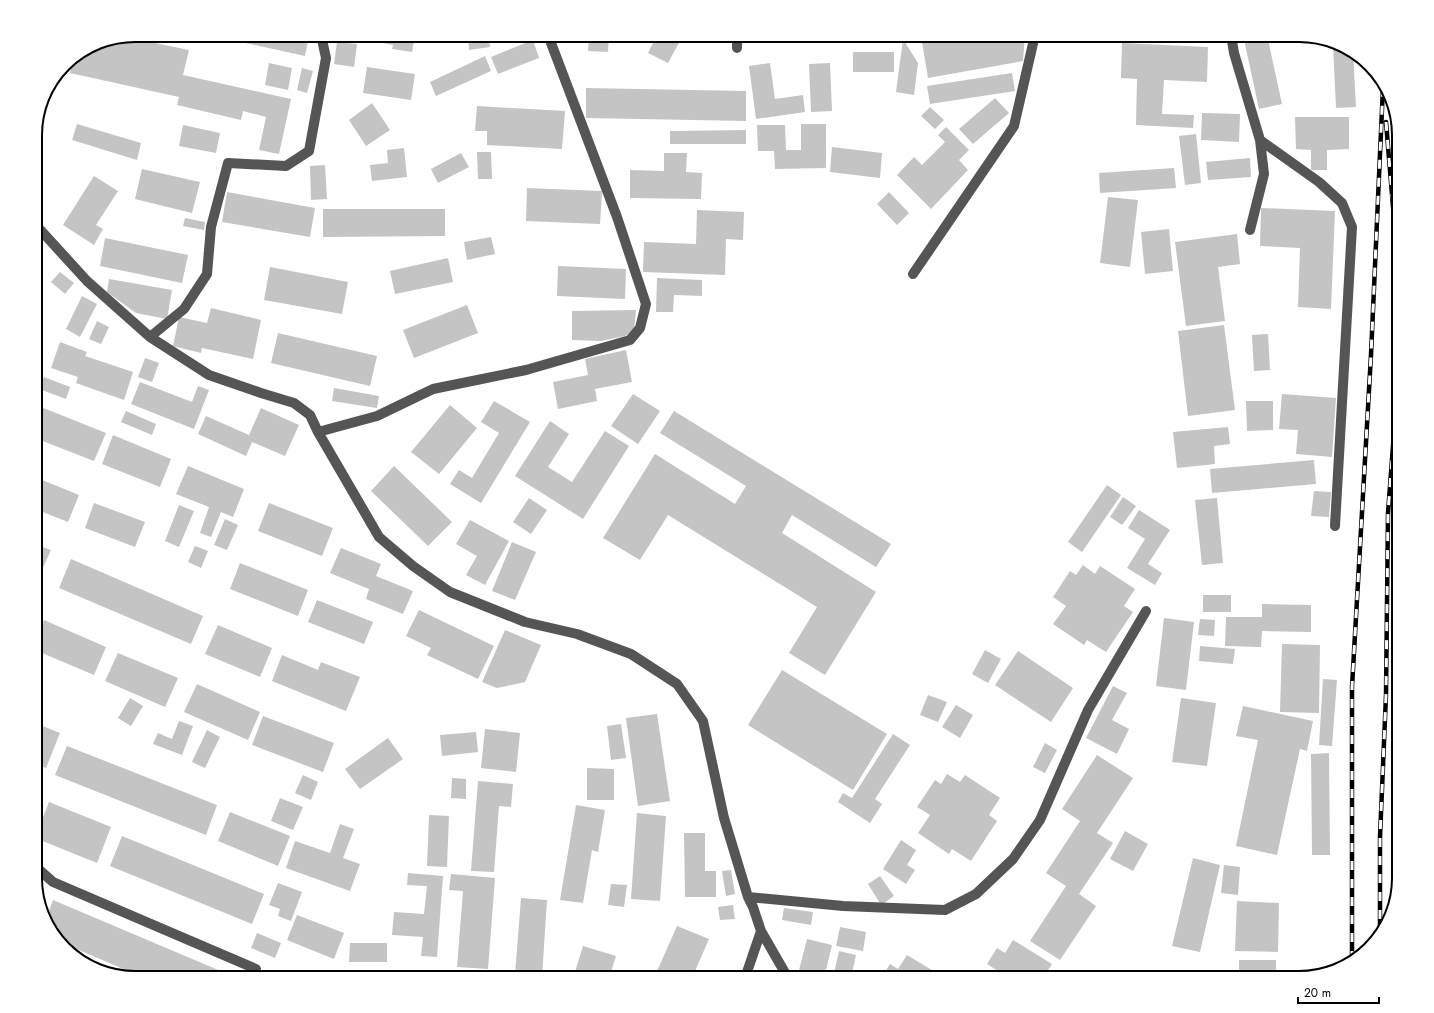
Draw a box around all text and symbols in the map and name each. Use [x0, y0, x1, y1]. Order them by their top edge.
scale bar [1298, 979, 1379, 1005]
text: 20 m [1304, 984, 1331, 1002]

